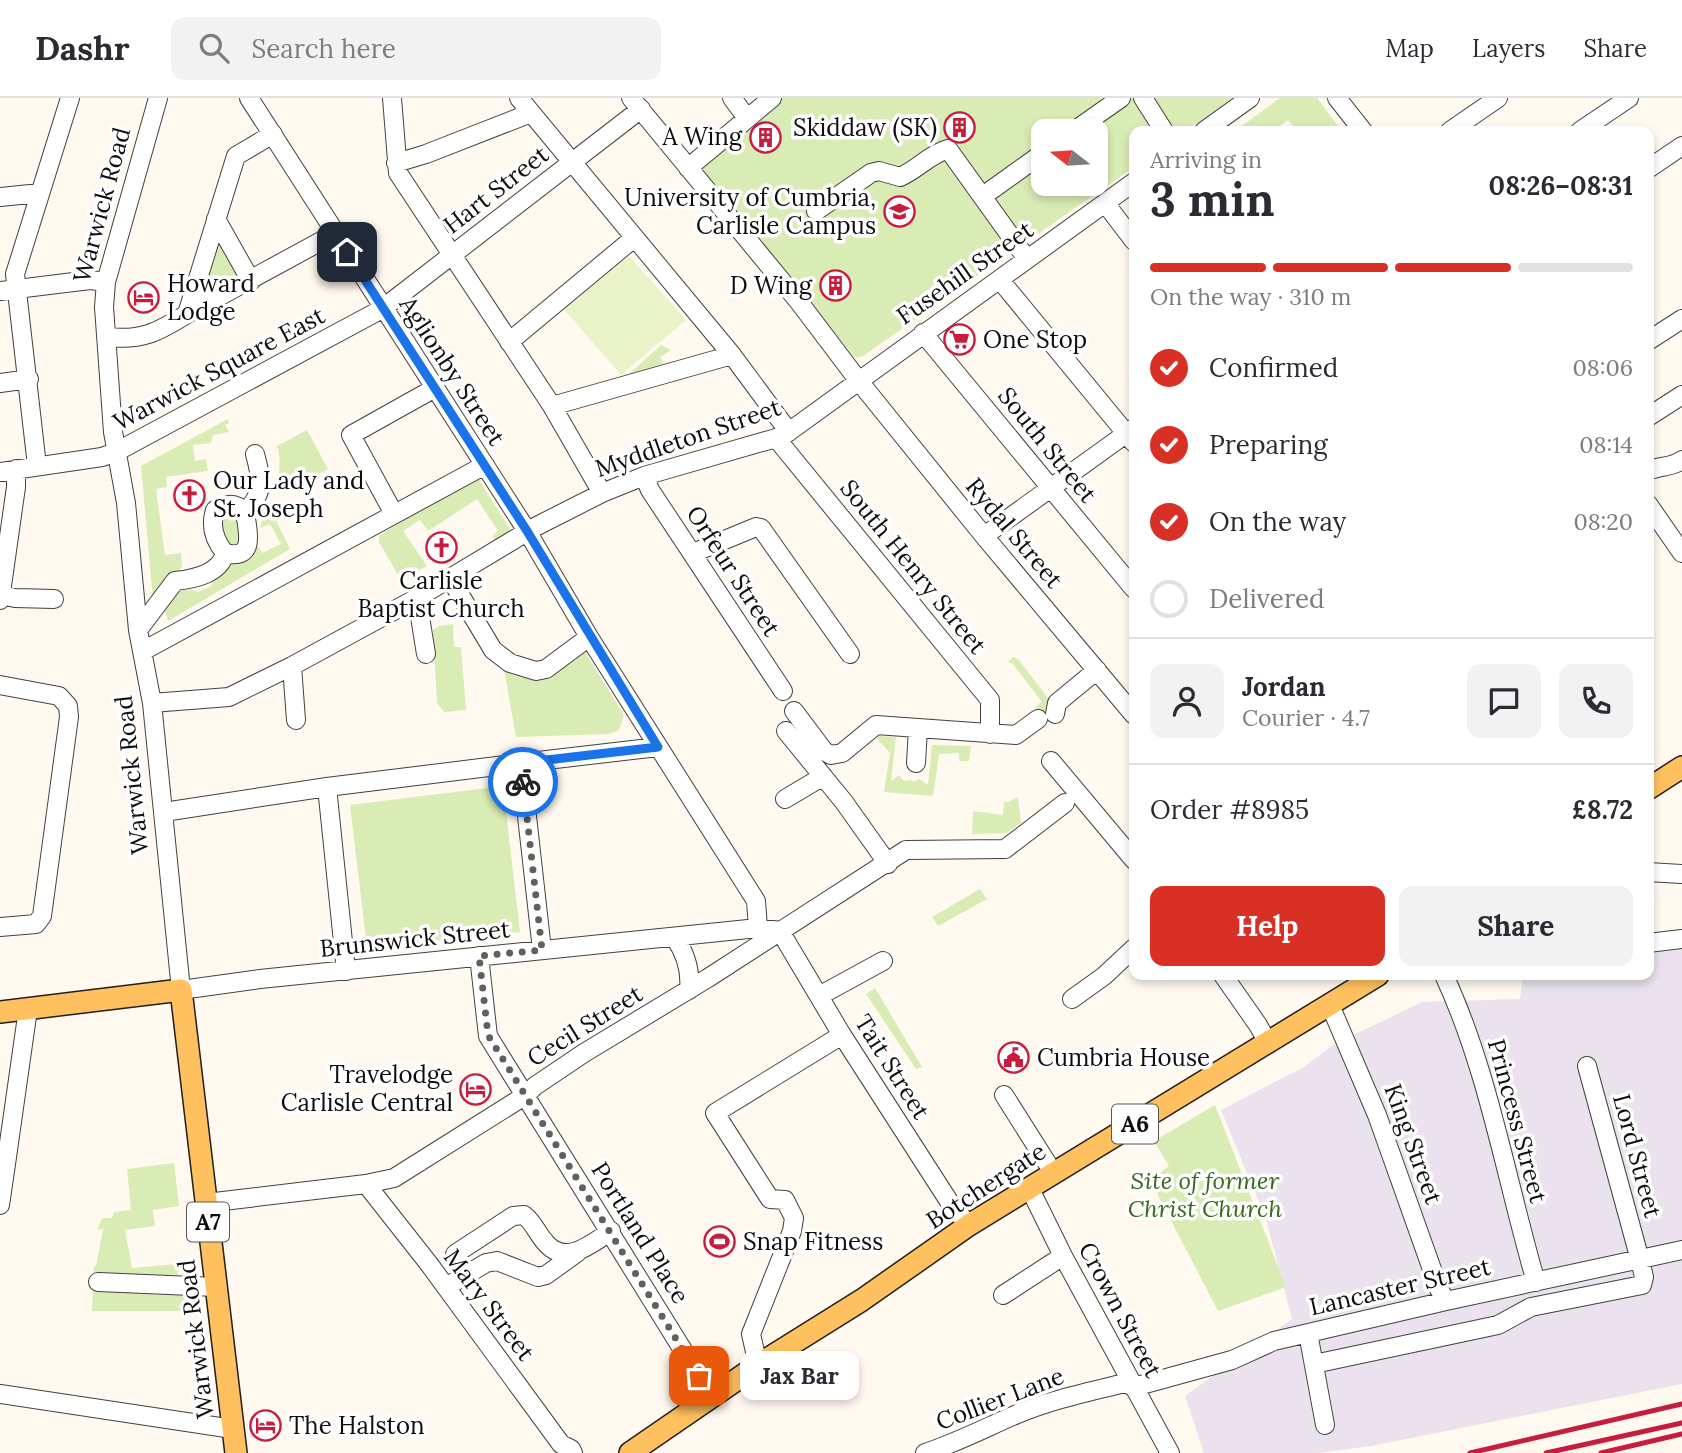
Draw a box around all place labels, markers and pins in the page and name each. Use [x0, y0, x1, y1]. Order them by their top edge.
building icon: Skiddaw (SK) [943, 111, 977, 145]
place label: Skiddaw (SK) [793, 112, 937, 143]
building icon: A Wing [748, 120, 782, 154]
place label: A Wing [662, 121, 743, 152]
place label: University of Cumbria, Carlisle Campus [624, 182, 876, 241]
school or university icon: University of Cumbria, Carlisle Campus [882, 195, 916, 229]
pin [317, 222, 377, 282]
place label: Howard Lodge [167, 268, 255, 327]
building icon: D Wing [818, 269, 852, 303]
place label: D Wing [730, 270, 813, 301]
hotel icon: Howard Lodge [127, 281, 161, 315]
supermarket icon: One Stop [943, 323, 977, 357]
place label: One Stop [983, 324, 1087, 355]
place label: Our Lady and St. Joseph [213, 465, 364, 524]
church icon: Our Lady and St. Joseph [173, 478, 207, 512]
church icon: Carlisle Baptist Church [424, 530, 458, 564]
place label: Carlisle Baptist Church [357, 565, 525, 624]
public building icon: Cumbria House [997, 1041, 1031, 1075]
place label: Cumbria House [1037, 1042, 1210, 1073]
place label: Travelodge Carlisle Central [281, 1059, 453, 1118]
hotel icon: Travelodge Carlisle Central [459, 1072, 493, 1106]
sports icon: Snap Fitness [703, 1225, 737, 1259]
place label: Snap Fitness [743, 1226, 883, 1257]
pin [669, 1346, 729, 1406]
callout: Jax Bar [741, 1352, 860, 1400]
hotel icon: The Halston [249, 1409, 283, 1443]
place label: The Halston [289, 1410, 425, 1441]

